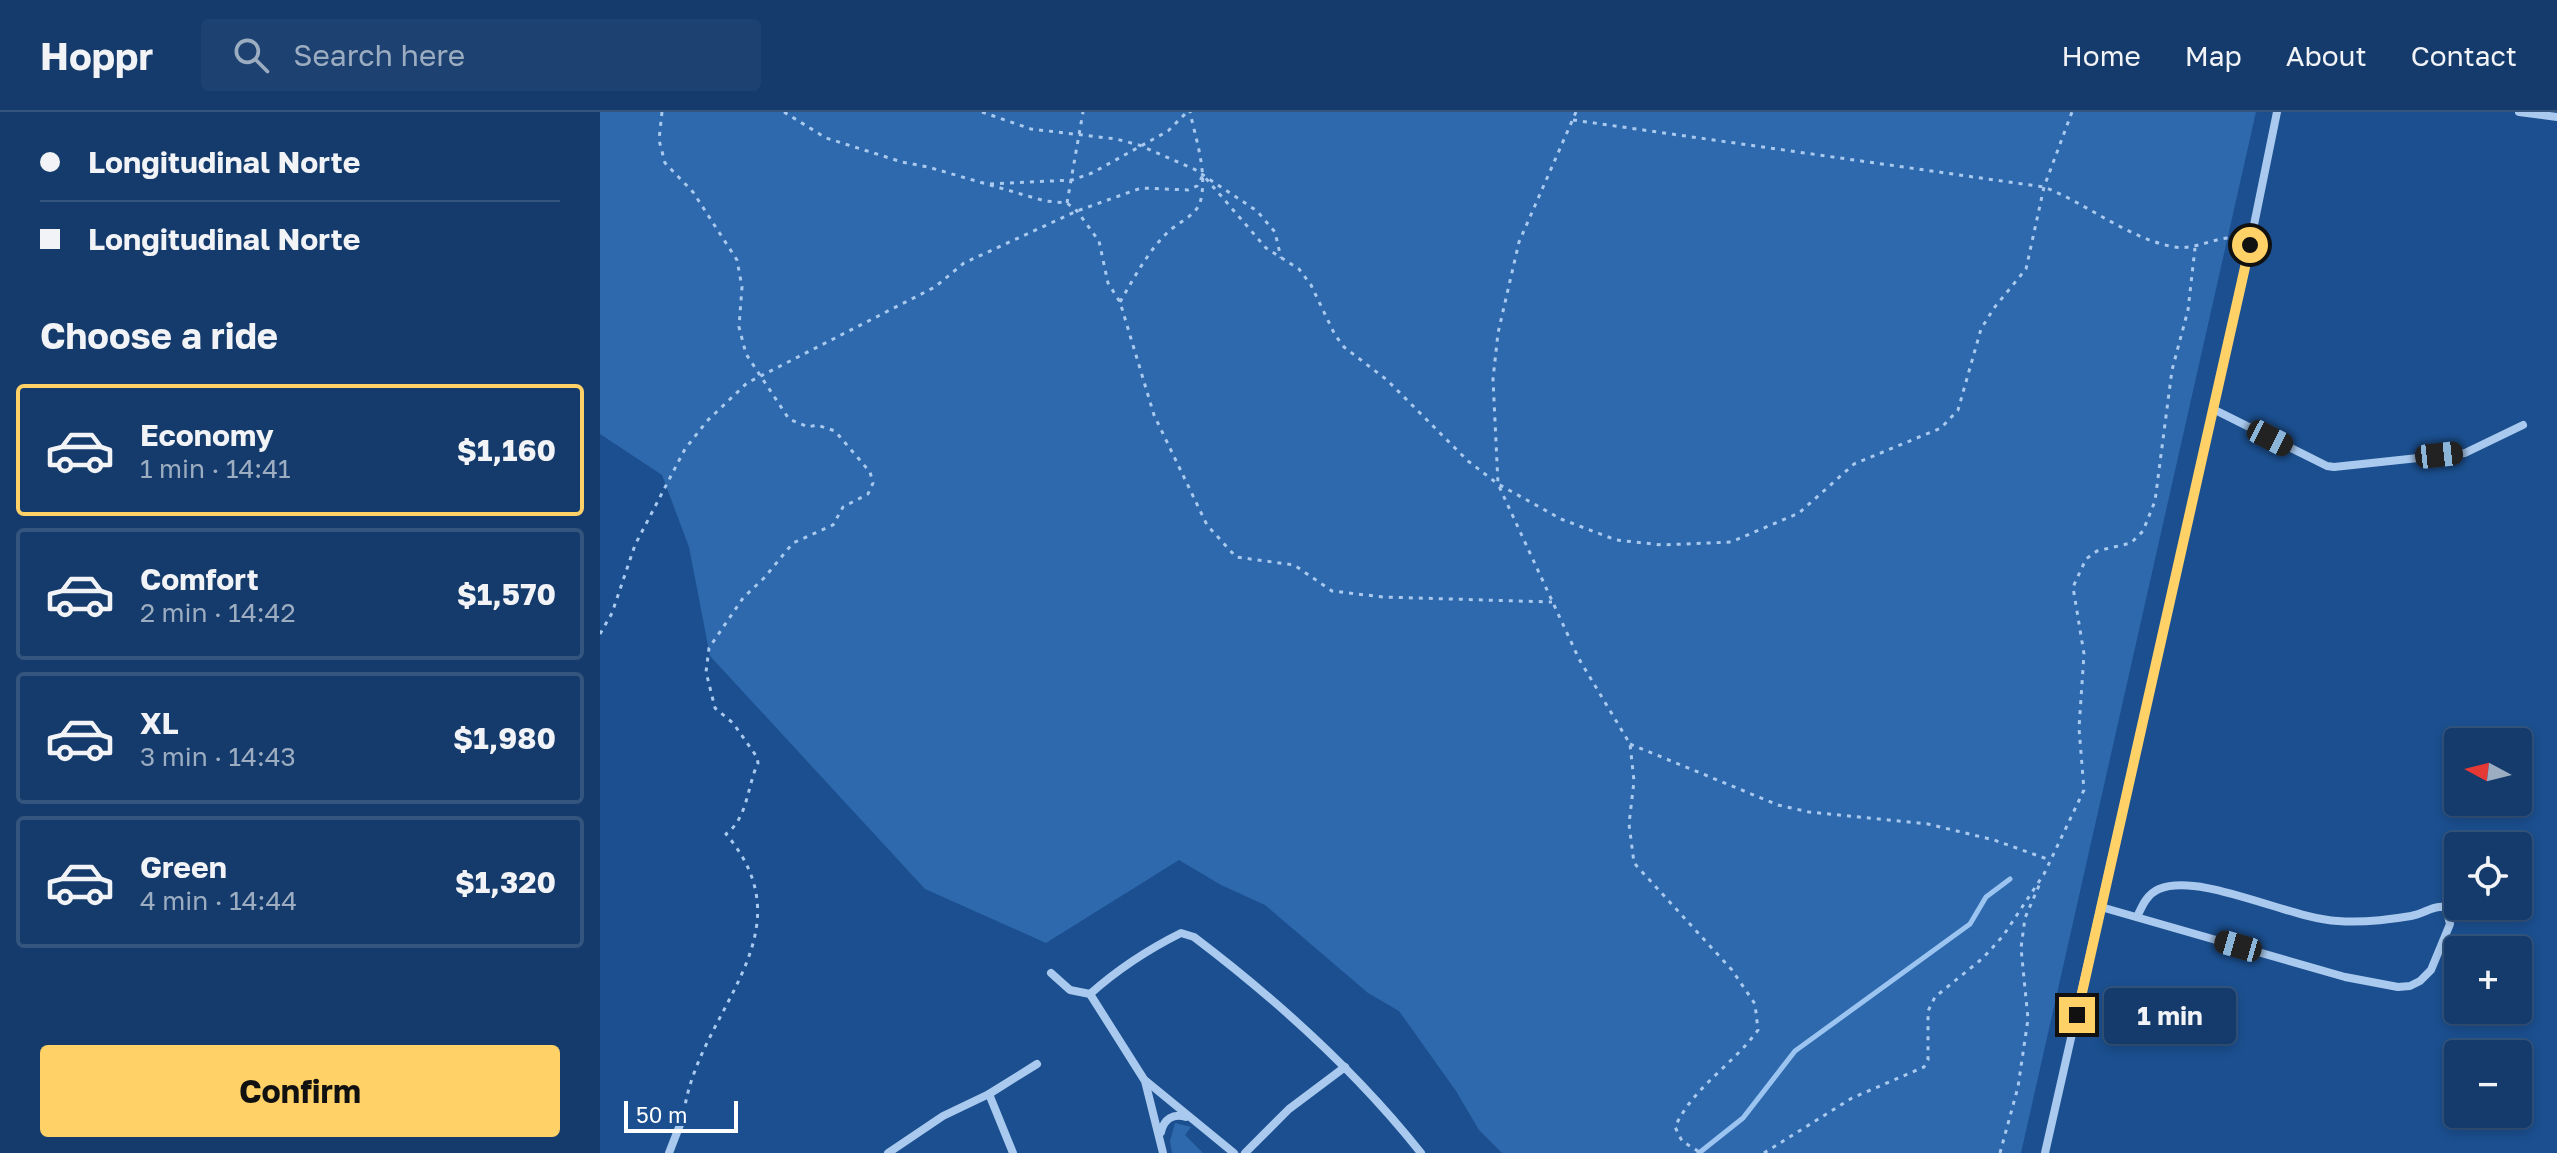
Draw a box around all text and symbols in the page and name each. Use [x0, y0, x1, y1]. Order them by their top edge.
search box [201, 19, 761, 91]
text: Hoppr [40, 33, 153, 78]
icon: search [229, 33, 273, 77]
text: Search here [293, 37, 465, 73]
text: Home [2062, 39, 2141, 72]
text: Map [2185, 39, 2242, 72]
text: About [2286, 39, 2367, 72]
text: Contact [2411, 39, 2517, 72]
text: Longitudinal Norte [88, 144, 360, 180]
text: Longitudinal Norte [88, 221, 360, 257]
route start [2232, 227, 2268, 263]
text: Choose a ride [40, 314, 278, 357]
icon: car [44, 414, 116, 486]
car [2243, 416, 2297, 460]
text: Economy [140, 417, 274, 453]
text: $1,160 [457, 432, 556, 468]
car [2414, 441, 2464, 469]
text: 1 min · 14:41 [140, 453, 291, 484]
icon: car [44, 558, 116, 630]
text: Comfort [140, 561, 259, 597]
text: $1,570 [457, 576, 556, 612]
text: 2 min · 14:42 [140, 597, 296, 628]
icon: car [44, 702, 116, 774]
text: XL [140, 705, 179, 741]
text: $1,980 [453, 720, 556, 756]
north arrow [2444, 728, 2532, 816]
map controls [2444, 728, 2532, 1128]
text: 3 min · 14:43 [140, 741, 296, 772]
button: locate [2444, 832, 2532, 920]
icon: car [44, 846, 116, 918]
text: Green [140, 849, 227, 885]
text: $1,320 [455, 864, 556, 900]
text: 4 min · 14:44 [140, 885, 297, 916]
car [2212, 928, 2264, 964]
button: + [2444, 936, 2532, 1024]
callout: 1 min [2105, 987, 2237, 1043]
route end [2059, 997, 2095, 1033]
text: 1 min [2137, 1000, 2203, 1031]
button: − [2444, 1040, 2532, 1128]
button: Confirm [40, 1045, 560, 1137]
scale bar [624, 1097, 738, 1133]
text: 50 m [636, 1101, 687, 1128]

